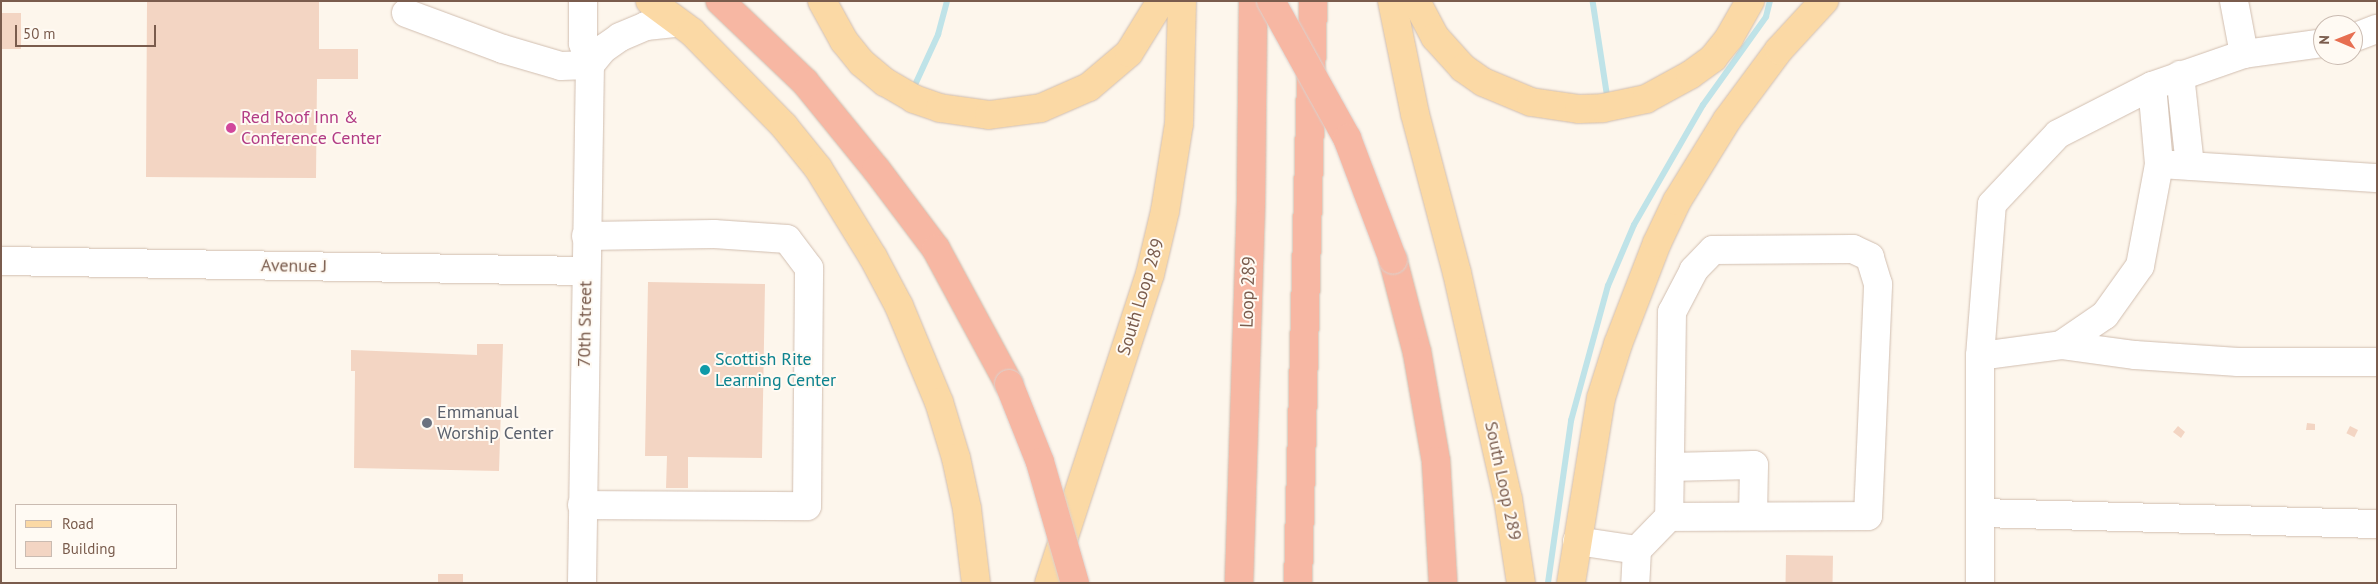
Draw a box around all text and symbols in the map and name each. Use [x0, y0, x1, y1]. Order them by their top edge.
scale bar [18, 15, 159, 47]
north arrow [2313, 15, 2363, 65]
text: 50 m [23, 24, 56, 43]
text: N [2315, 35, 2333, 45]
place label: Red Roof Inn & Conference Center [241, 107, 381, 150]
marker: Red Roof Inn & Conference Center [225, 122, 237, 134]
street label: South Loop 289 [1113, 236, 1169, 358]
street label: Avenue J [261, 255, 327, 277]
street label: Loop 289 [1236, 256, 1260, 328]
street label: 70th Street [573, 281, 597, 367]
place label: Scottish Rite Learning Center [715, 349, 836, 392]
marker: Scottish Rite Learning Center [699, 364, 711, 376]
place label: Emmanual Worship Center [437, 402, 554, 444]
marker: Emmanual Worship Center [421, 417, 433, 429]
street label: South Loop 289 [1480, 419, 1526, 543]
legend [15, 504, 178, 569]
text: Road [62, 514, 94, 533]
text: Building [62, 539, 116, 558]

